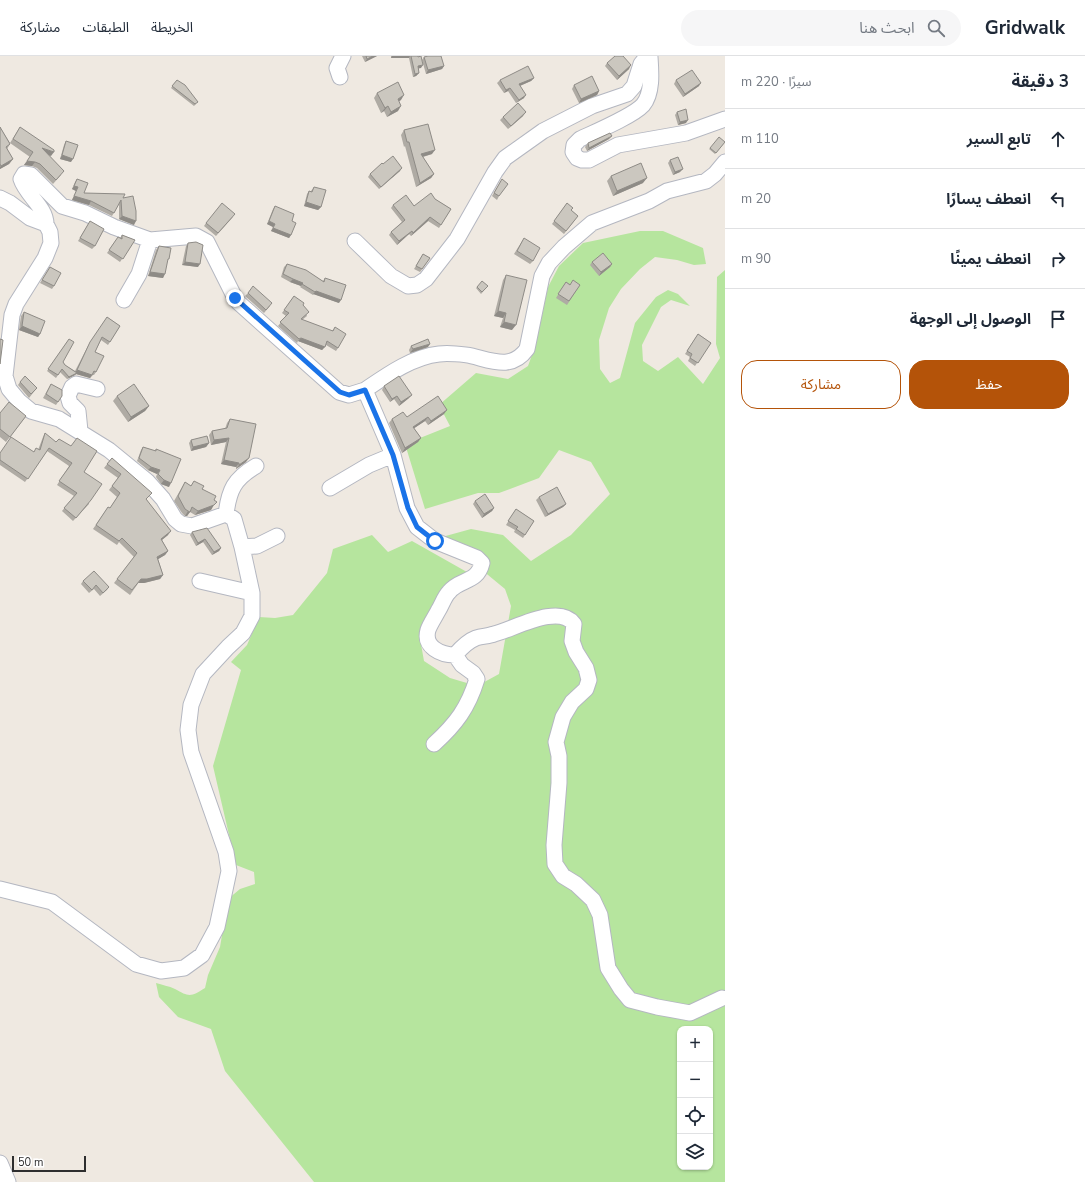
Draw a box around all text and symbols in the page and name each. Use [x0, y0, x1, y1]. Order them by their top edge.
search box [681, 10, 961, 46]
text: Gridwalk [985, 15, 1065, 41]
icon: search [925, 17, 947, 39]
text: مشاركة [20, 18, 60, 37]
text: الطبقات [82, 18, 129, 37]
text: الخريطة [151, 18, 193, 37]
text: ابحث هنا [859, 18, 915, 38]
text: 3 دقيقة [1011, 70, 1069, 93]
text: سيرًا · 220 m [741, 73, 812, 91]
icon: ahead [1047, 128, 1069, 150]
text: تابع السير [967, 129, 1031, 149]
text: 110 m [741, 130, 779, 148]
icon: left [1047, 188, 1069, 210]
text: انعطف يسارًا [946, 189, 1031, 209]
text: 20 m [741, 190, 771, 208]
icon: right [1047, 248, 1069, 270]
text: انعطف يمينًا [950, 249, 1031, 269]
text: 90 m [741, 250, 771, 268]
route end [226, 289, 244, 307]
icon: arrive [1047, 308, 1069, 330]
text: الوصول إلى الوجهة [910, 309, 1031, 329]
button: مشاركة [741, 360, 901, 409]
button: حفظ [909, 360, 1069, 409]
route start [426, 532, 444, 550]
map controls [677, 1026, 713, 1170]
button: + [677, 1026, 713, 1062]
button: − [677, 1062, 713, 1098]
button: locate [677, 1098, 713, 1134]
button: layers [677, 1134, 713, 1170]
scale bar [12, 1154, 86, 1173]
text: 50 m [18, 1155, 43, 1170]

